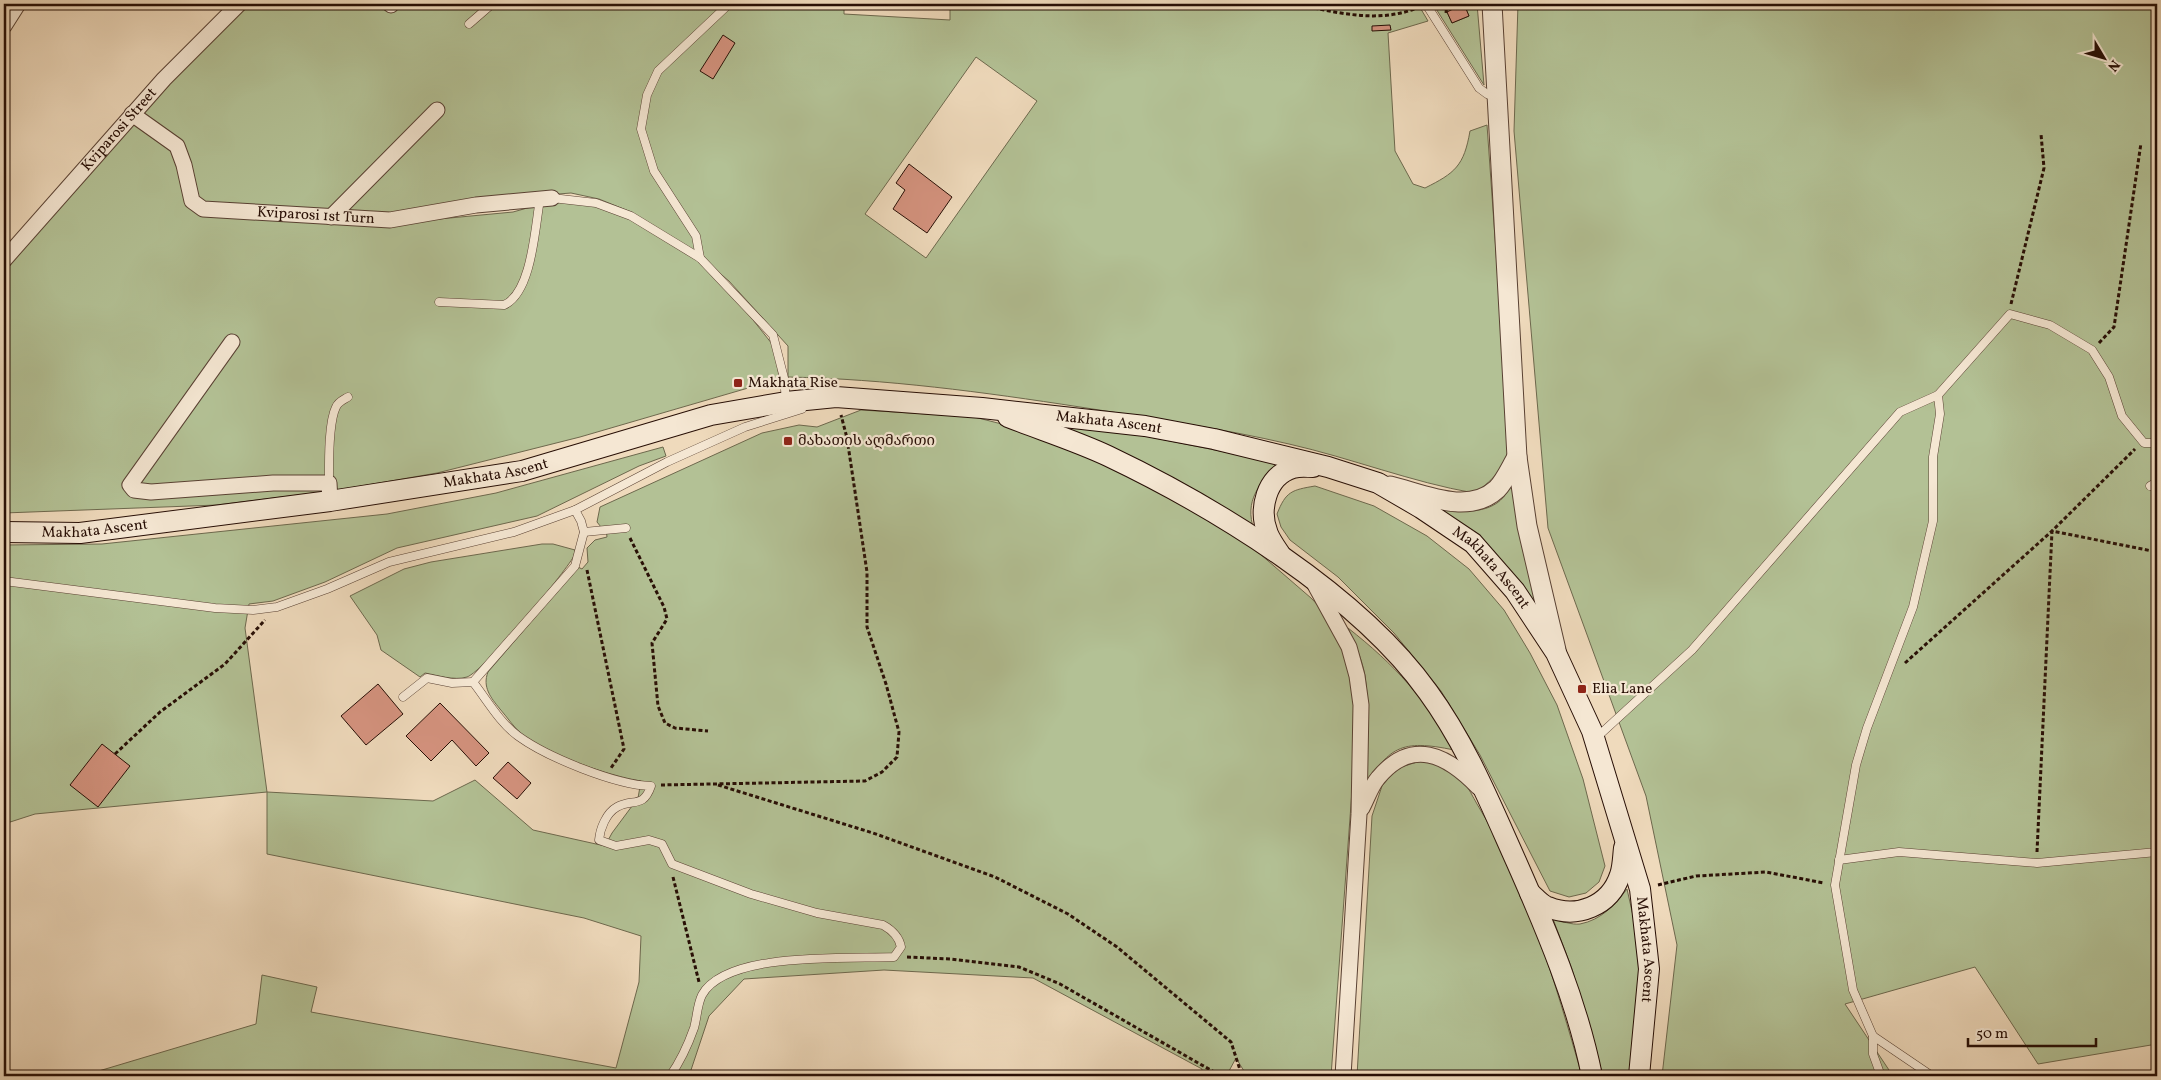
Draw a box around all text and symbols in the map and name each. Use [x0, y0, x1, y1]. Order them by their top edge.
north arrow [2078, 32, 2128, 82]
text: N [2102, 55, 2124, 75]
street label: Kviparosi Street [77, 83, 162, 176]
street label: Kviparosi 1st Turn [256, 202, 375, 230]
place label: Makhata Rise [748, 373, 838, 394]
marker: Makhata Rise [732, 377, 744, 389]
street label: Makhata Ascent [1055, 406, 1164, 439]
place label: მახათის აღმართი [798, 431, 935, 452]
marker: მახათის აღმართი [782, 435, 794, 447]
street label: Makhata Ascent [442, 453, 551, 494]
street label: Makhata Ascent [42, 514, 149, 544]
street label: Makhata Ascent [1448, 521, 1535, 613]
place label: Elia Lane [1592, 679, 1652, 700]
marker: Elia Lane [1576, 683, 1588, 695]
street label: Makhata Ascent [1630, 896, 1660, 1004]
scale bar [1968, 1015, 2096, 1047]
text: 50 m [1976, 1024, 2008, 1045]

